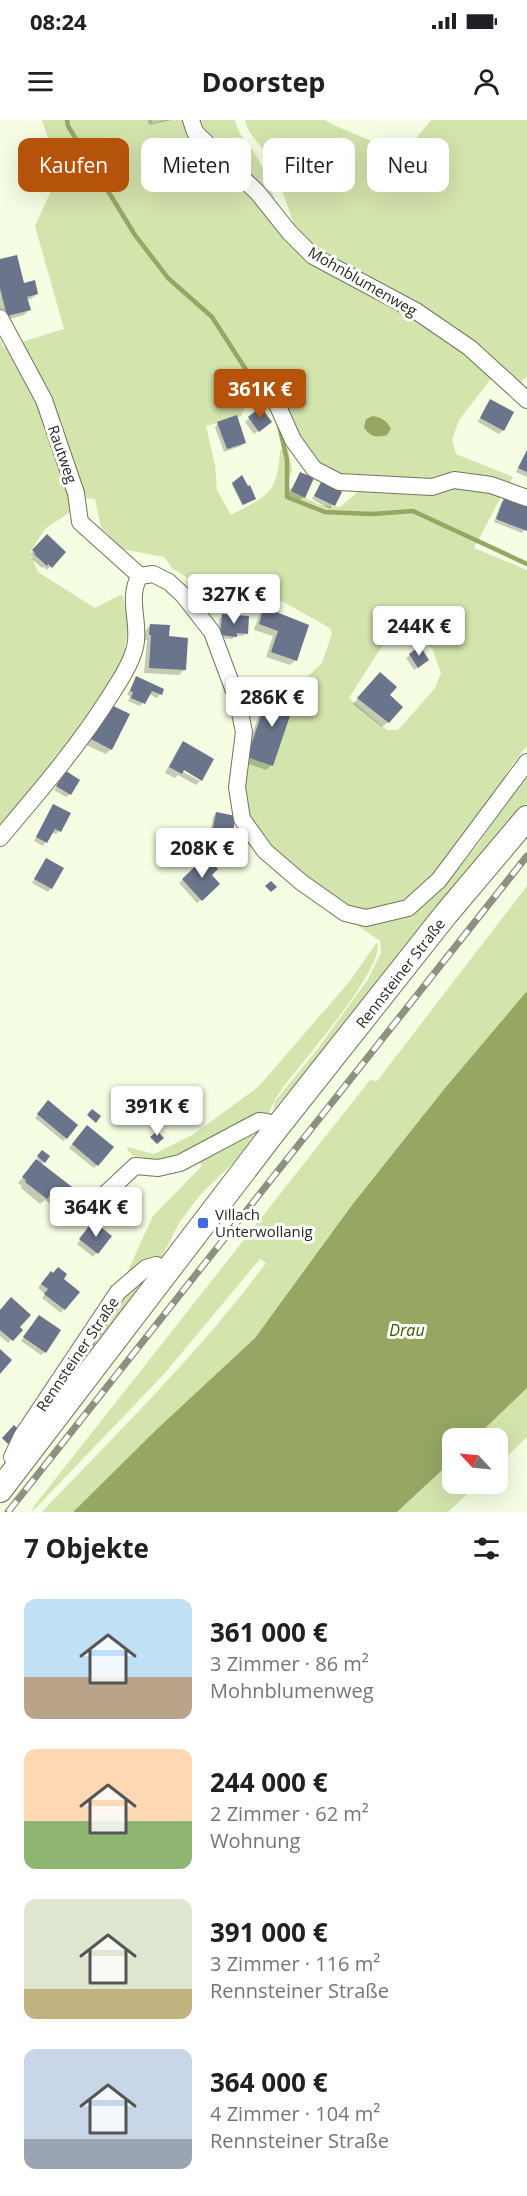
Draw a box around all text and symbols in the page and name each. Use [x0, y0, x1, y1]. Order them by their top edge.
text: 08:24 [30, 6, 87, 36]
text: Doorstep [202, 63, 325, 100]
icon: menu [24, 65, 57, 98]
icon: person [470, 65, 503, 98]
chip: Kaufen [18, 138, 129, 192]
chip: Mieten [141, 138, 251, 192]
chip: Filter [263, 138, 355, 192]
chip: Neu [367, 138, 449, 192]
street label: Mohnblumenweg [305, 242, 421, 320]
pin: 361K € [211, 369, 309, 420]
text: 361K € [228, 375, 292, 402]
street label: Rautweg [44, 422, 82, 486]
pin: 327K € [185, 574, 283, 625]
text: 327K € [202, 580, 266, 607]
pin: 244K € [370, 606, 468, 657]
text: 244K € [387, 612, 451, 639]
pin: 286K € [223, 677, 321, 728]
text: 286K € [240, 683, 304, 710]
pin: 208K € [153, 828, 251, 879]
text: 208K € [170, 834, 234, 861]
street label: Rennsteiner Straße [351, 914, 449, 1032]
pin: 391K € [108, 1086, 206, 1137]
text: 391K € [125, 1092, 189, 1119]
pin: 364K € [47, 1187, 145, 1238]
text: 364K € [64, 1193, 128, 1220]
place label: Villach Unterwollanig [215, 1204, 313, 1241]
marker: Villach Unterwollanig [196, 1216, 210, 1230]
street label: Rennsteiner Straße [31, 1293, 123, 1415]
water label: Drau [389, 1319, 425, 1341]
north arrow [442, 1428, 508, 1494]
map controls [442, 1428, 508, 1494]
text: 7 Objekte [24, 1530, 149, 1566]
icon: filters [470, 1532, 503, 1565]
text: 361 000 € [210, 1614, 328, 1650]
icon: home [72, 1623, 144, 1695]
text: 3 Zimmer · 86 m² [210, 1650, 369, 1677]
text: Mohnblumenweg [210, 1677, 374, 1704]
text: 244 000 € [210, 1764, 328, 1800]
icon: home [72, 1773, 144, 1845]
text: 2 Zimmer · 62 m² [210, 1800, 369, 1827]
text: Wohnung [210, 1827, 300, 1854]
text: 391 000 € [210, 1914, 328, 1950]
icon: home [72, 1923, 144, 1995]
text: 3 Zimmer · 116 m² [210, 1950, 380, 1977]
text: Rennsteiner Straße [210, 1977, 389, 2004]
text: 364 000 € [210, 2064, 328, 2100]
icon: home [72, 2073, 144, 2145]
text: 4 Zimmer · 104 m² [210, 2100, 380, 2127]
text: Rennsteiner Straße [210, 2127, 389, 2154]

